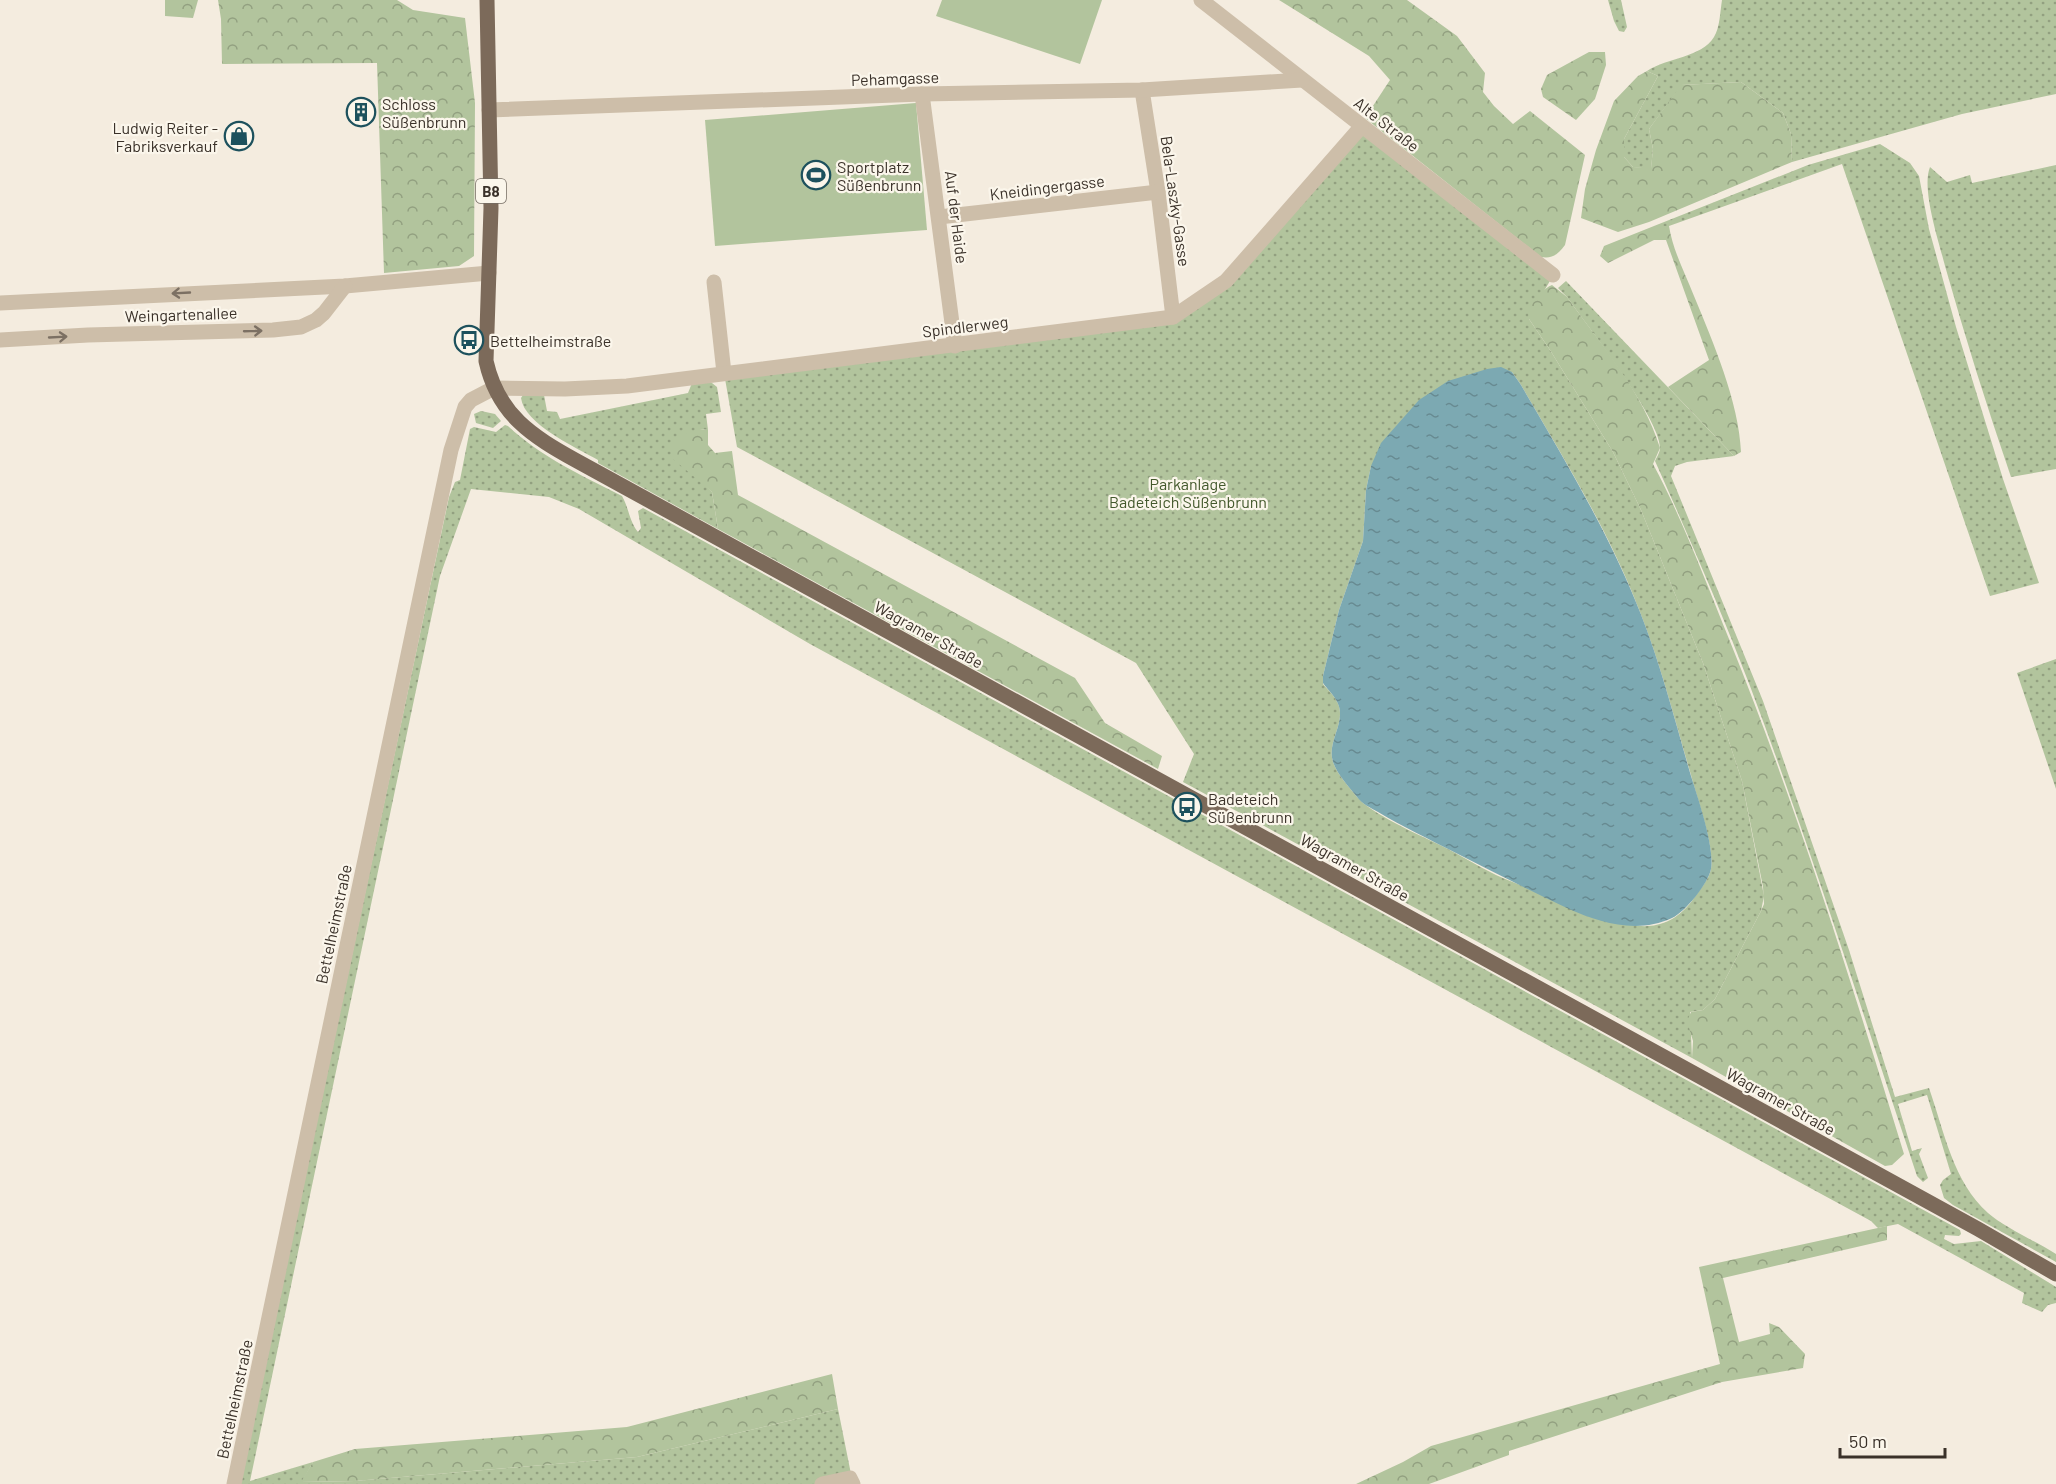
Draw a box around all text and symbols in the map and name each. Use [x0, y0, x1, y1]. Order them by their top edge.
street label: Pehamgasse [851, 67, 939, 89]
street label: Alte Straße [1351, 93, 1423, 155]
place label: Schloss Süßenbrunn [382, 94, 466, 131]
building icon: Schloss Süßenbrunn [345, 96, 377, 128]
place label: Ludwig Reiter - Fabriksverkauf [112, 118, 218, 155]
shop icon: Ludwig Reiter - Fabriksverkauf [223, 120, 255, 152]
street label: Bela-Laszky-Gasse [1157, 134, 1195, 268]
place label: Sportplatz Süßenbrunn [837, 157, 921, 194]
sports icon: Sportplatz Süßenbrunn [800, 159, 832, 191]
street label: Auf der Haide [942, 169, 972, 265]
street label: Kneidingergasse [989, 171, 1105, 203]
road number: B8 [476, 179, 506, 203]
one-way arrow [172, 288, 192, 299]
street label: Weingartenallee [124, 303, 238, 325]
street label: Spindlerweg [921, 311, 1009, 341]
bus stop icon: Bettelheimstraße [453, 324, 485, 356]
one-way arrow [243, 325, 263, 336]
one-way arrow [48, 331, 68, 342]
place label: Bettelheimstraße [490, 331, 611, 350]
park label: Parkanlage Badeteich Süßenbrunn [1109, 474, 1267, 511]
street label: Wagramer Straße [871, 596, 987, 672]
place label: Badeteich Süßenbrunn [1208, 789, 1292, 826]
bus stop icon: Badeteich Süßenbrunn [1171, 791, 1203, 823]
street label: Wagramer Straße [1297, 829, 1413, 905]
street label: Bettelheimstraße [311, 863, 355, 985]
street label: Wagramer Straße [1723, 1063, 1839, 1139]
street label: Bettelheimstraße [212, 1338, 256, 1460]
scale bar [1840, 1421, 1945, 1459]
text: 50 m [1849, 1430, 1887, 1452]

